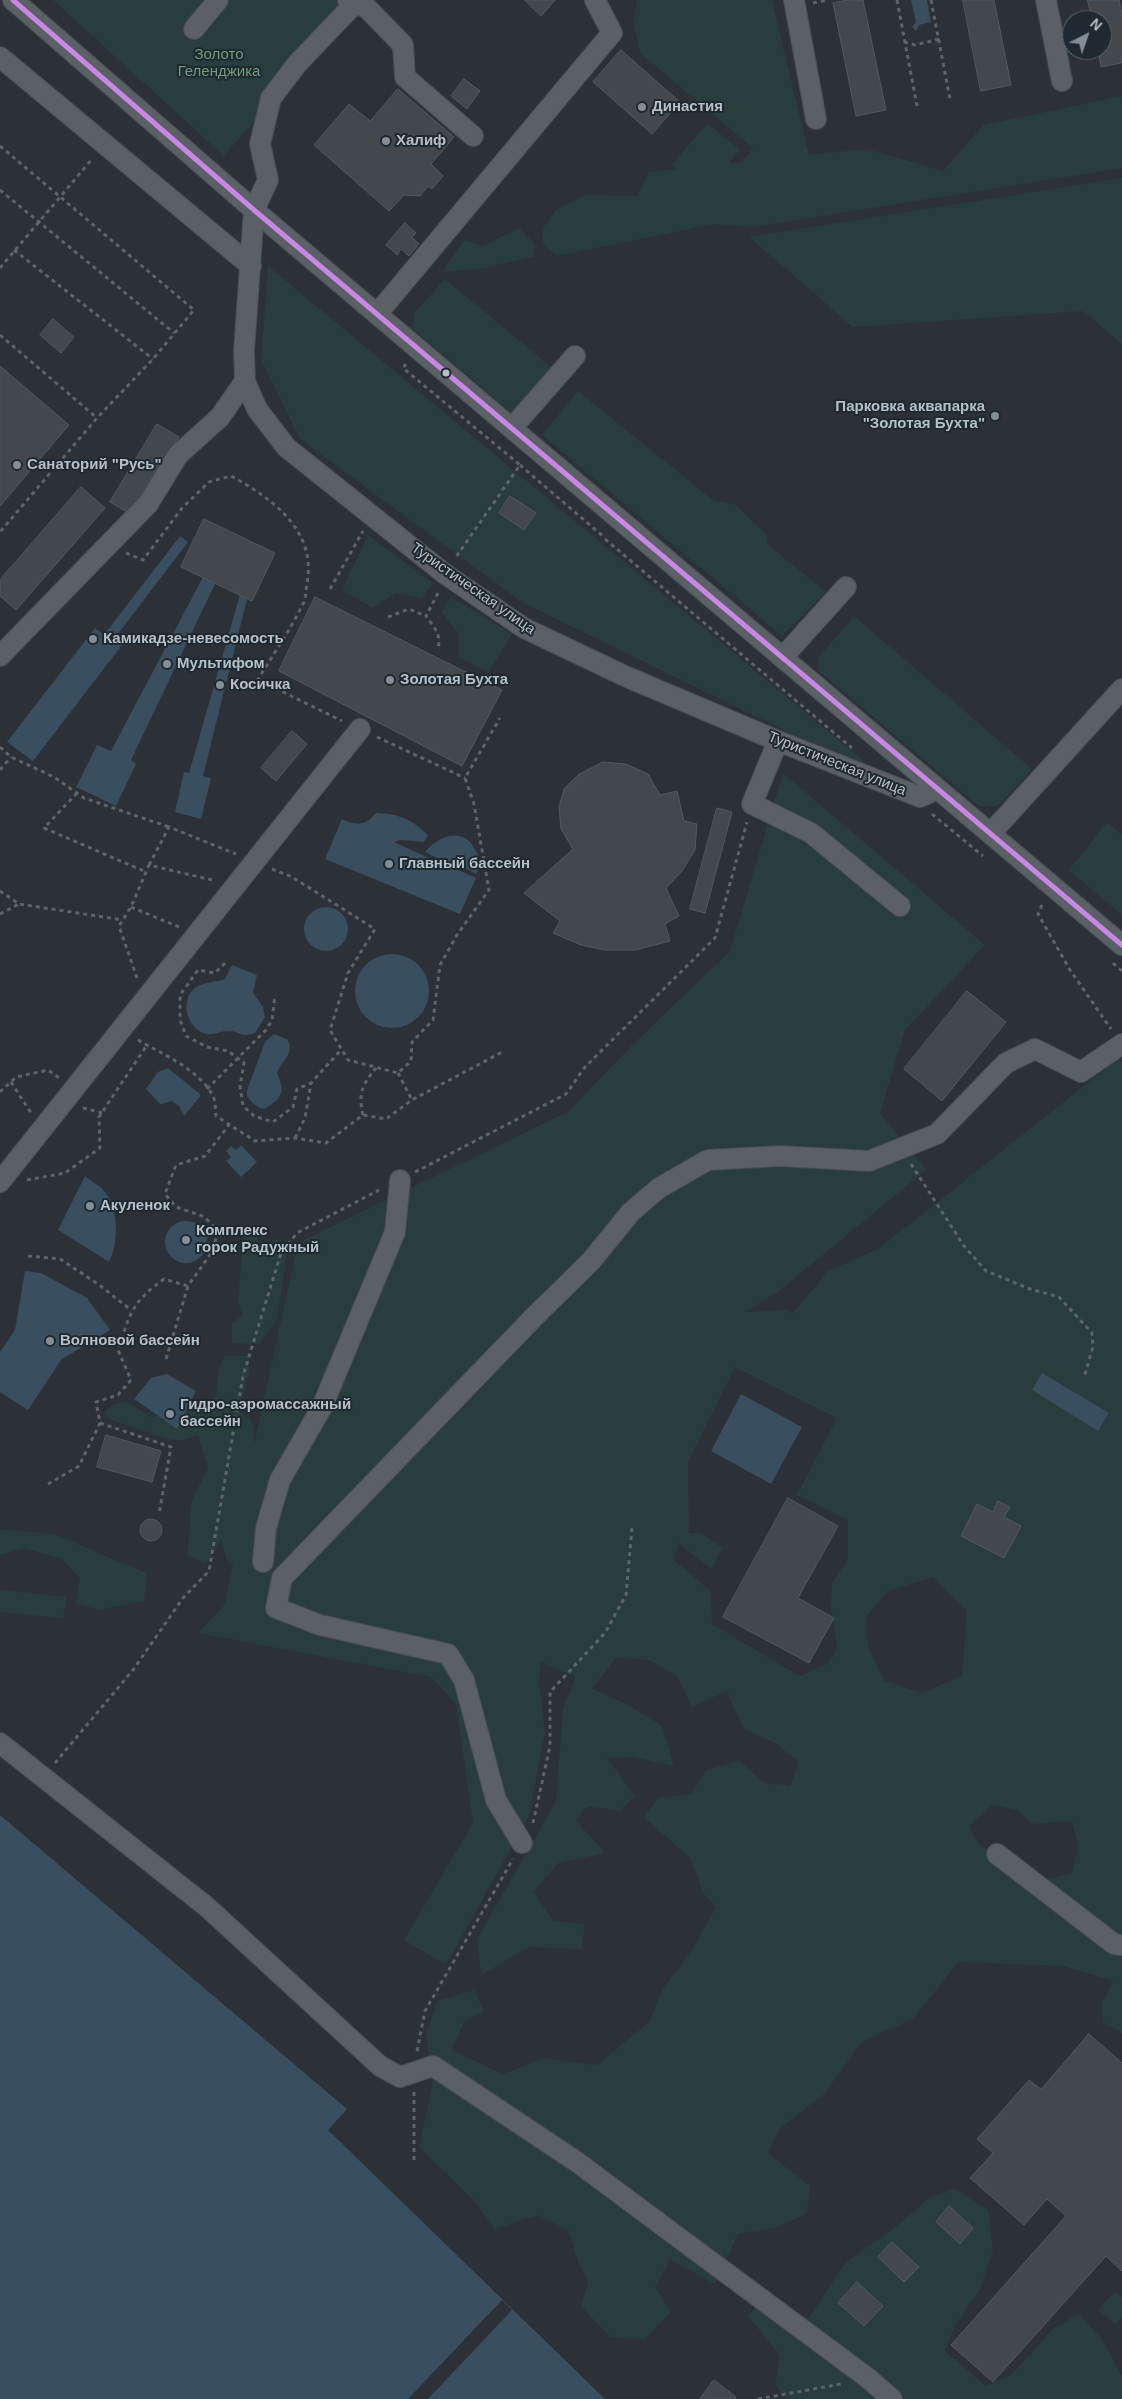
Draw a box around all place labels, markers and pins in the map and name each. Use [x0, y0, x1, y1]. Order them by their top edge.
place label: Династия [652, 98, 723, 116]
marker: Династия [636, 101, 648, 113]
place label: Халиф [396, 132, 446, 150]
marker: Халиф [380, 135, 392, 147]
unlabelled marker [441, 368, 451, 378]
place label: Парковка аквапарка "Золотая Бухта" [835, 398, 985, 433]
marker: Парковка аквапарка "Золотая Бухта" [989, 410, 1001, 422]
place label: Санаторий "Русь" [27, 456, 162, 474]
marker: Санаторий "Русь" [11, 459, 23, 471]
place label: Камикадзе-невесомость [103, 630, 284, 648]
marker: Камикадзе-невесомость [87, 633, 99, 645]
place label: Мультифом [177, 655, 265, 673]
marker: Мультифом [161, 658, 173, 670]
place label: Золотая Бухта [400, 671, 508, 689]
marker: Золотая Бухта [384, 674, 396, 686]
place label: Косичка [230, 676, 290, 694]
marker: Косичка [214, 679, 226, 691]
place label: Главный бассейн [399, 855, 530, 873]
marker: Главный бассейн [383, 858, 395, 870]
place label: Акуленок [100, 1197, 170, 1215]
marker: Акуленок [84, 1200, 96, 1212]
place label: Комплекс горок Радужный [196, 1222, 319, 1257]
marker: Комплекс горок Радужный [180, 1234, 192, 1246]
place label: Волновой бассейн [60, 1332, 200, 1350]
marker: Волновой бассейн [44, 1335, 56, 1347]
place label: Гидро-аэромассажный бассейн [180, 1396, 351, 1431]
marker: Гидро-аэромассажный бассейн [164, 1408, 176, 1420]

